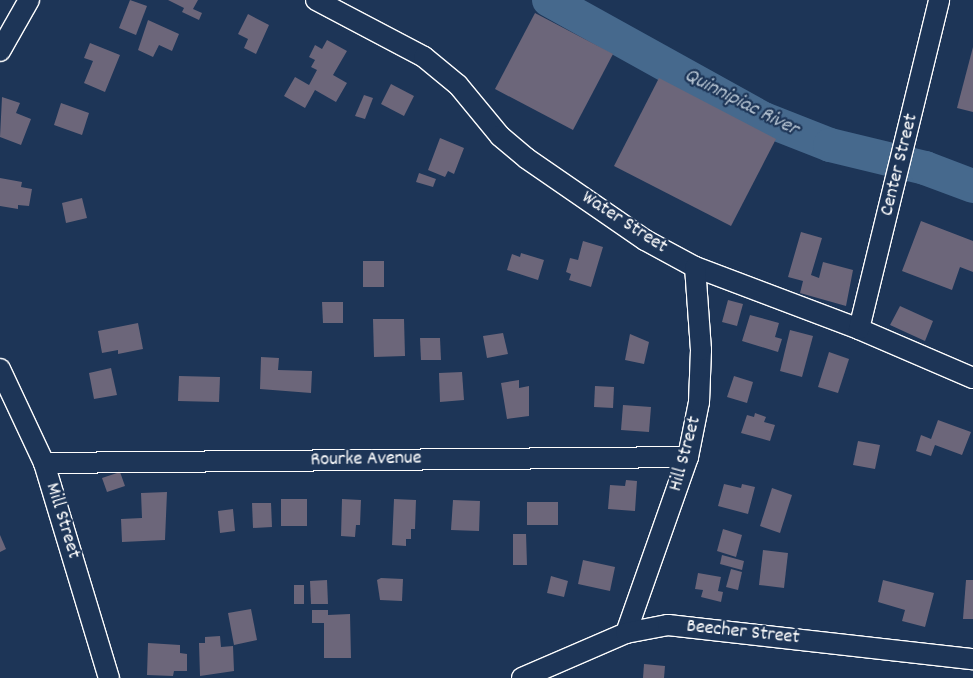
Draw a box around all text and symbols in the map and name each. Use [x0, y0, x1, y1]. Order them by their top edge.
water label: Quinnipiac River [680, 63, 802, 143]
street label: Center Street [876, 111, 924, 219]
street label: Water Street [577, 186, 671, 260]
street label: Hill Street [664, 414, 708, 494]
street label: Rourke Avenue [310, 447, 422, 473]
street label: Mill Street [39, 480, 85, 562]
street label: Beecher Street [685, 615, 801, 651]

